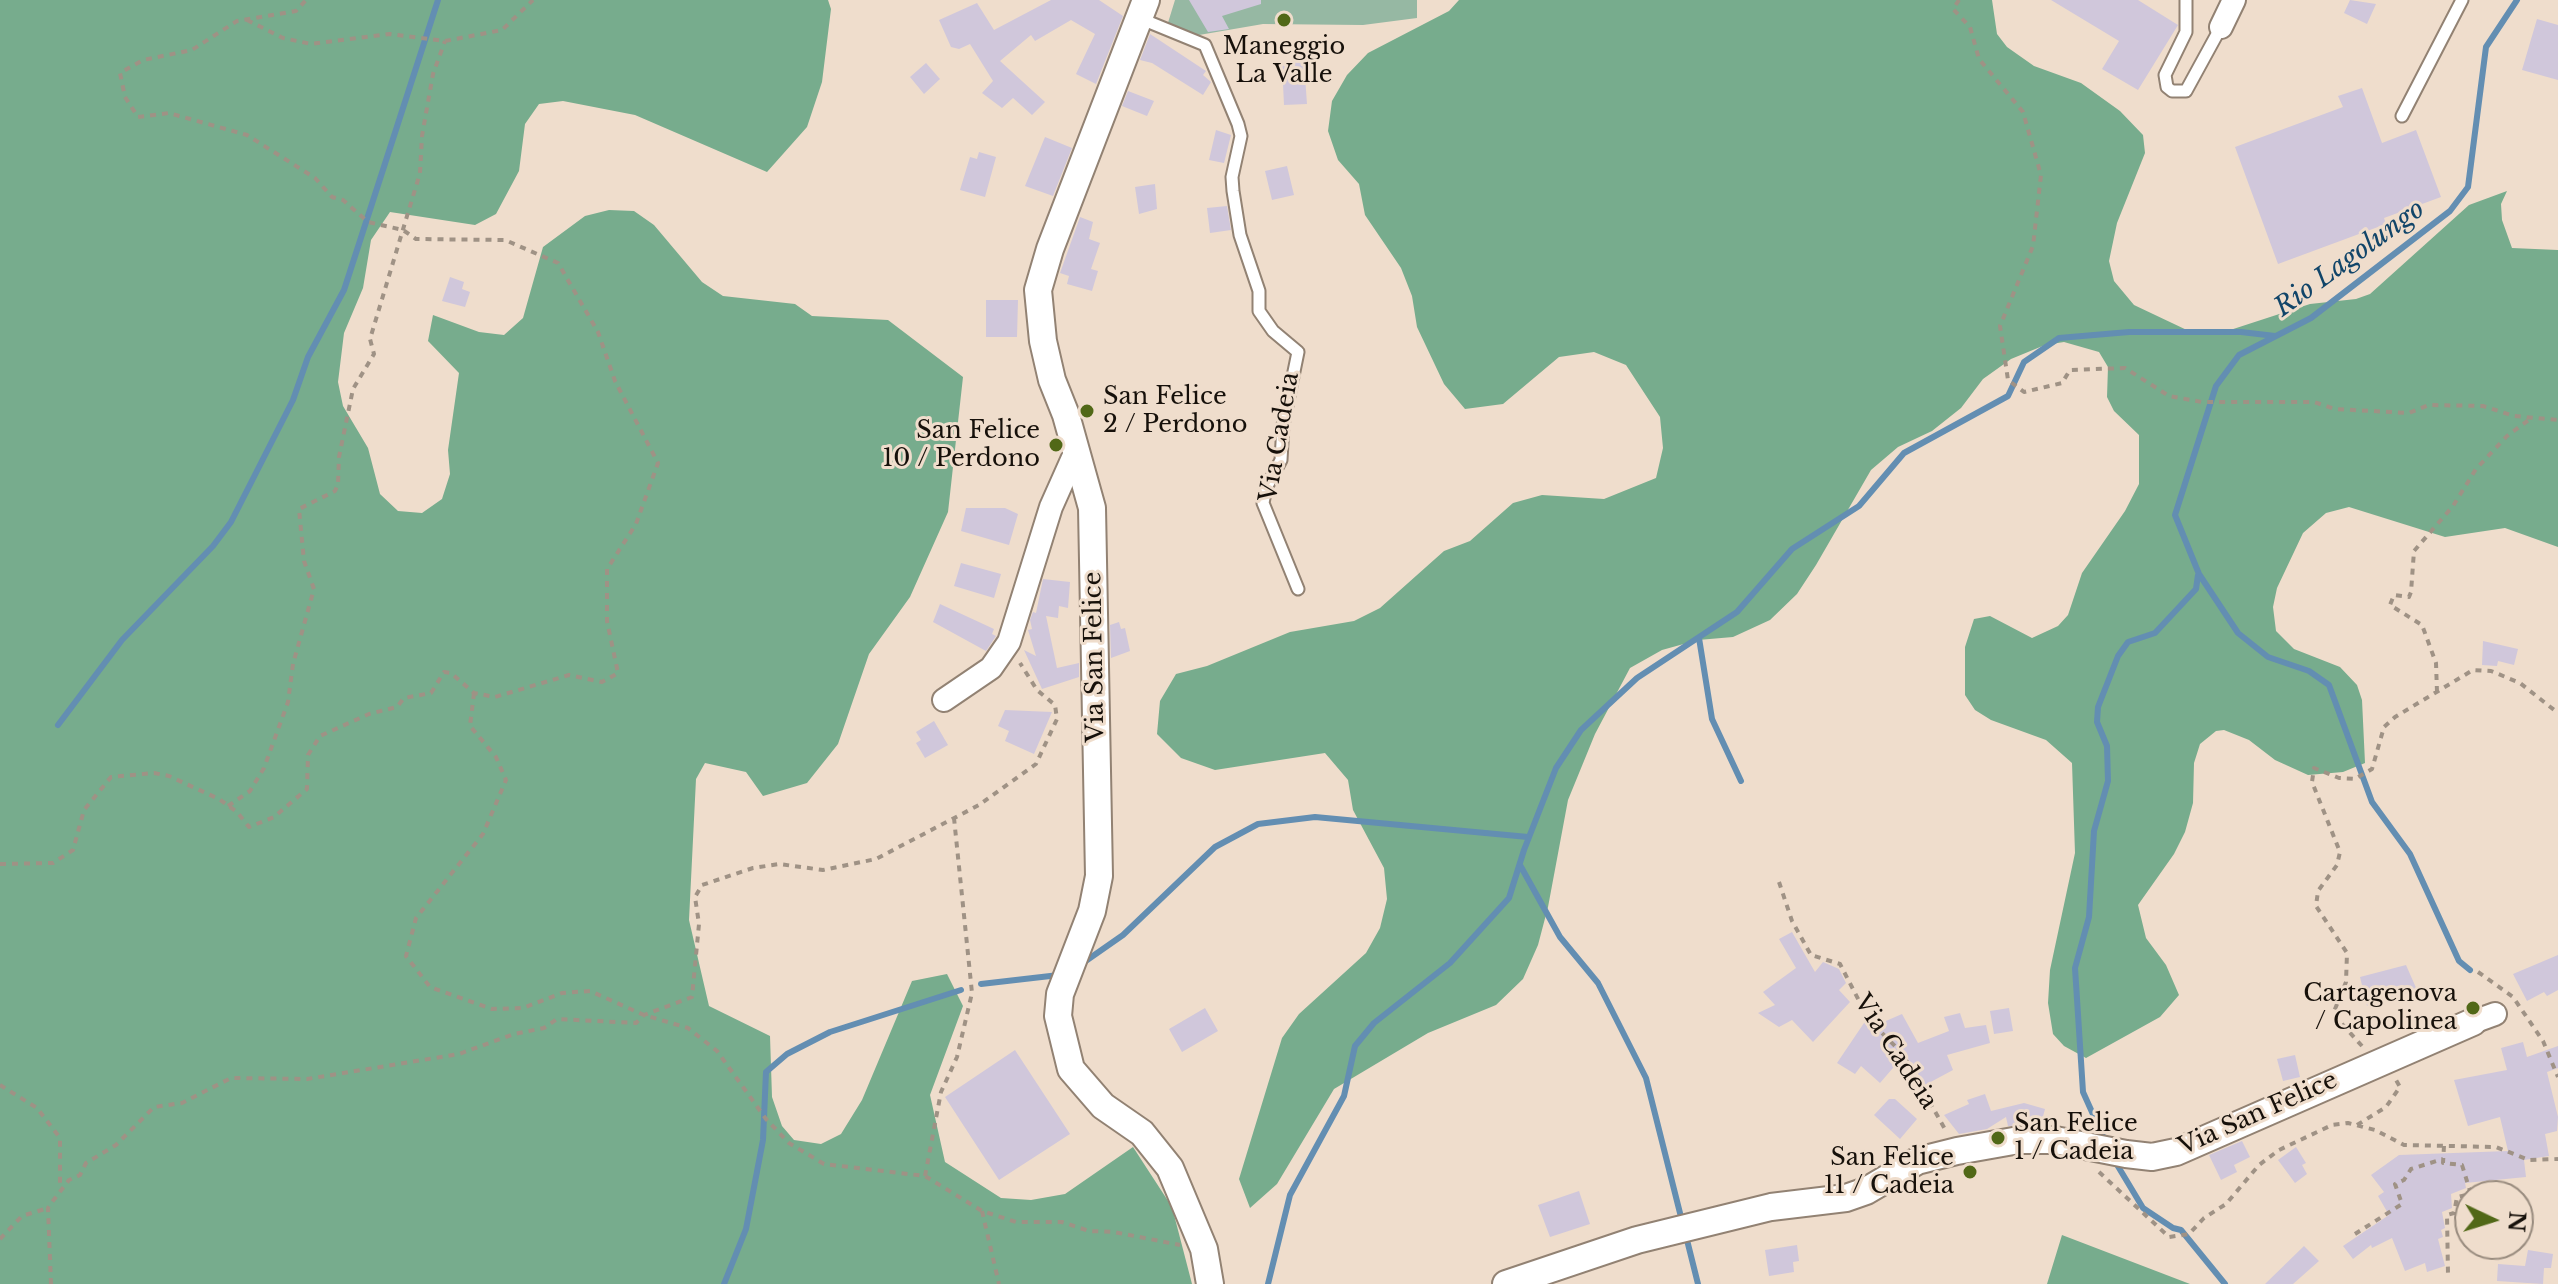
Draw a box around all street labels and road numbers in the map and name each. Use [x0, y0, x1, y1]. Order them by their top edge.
street label: Via Cadeia [1254, 370, 1306, 504]
street label: Via San Felice [1079, 571, 1111, 743]
street label: Via Cadeia [1847, 989, 1943, 1115]
street label: Via San Felice [2174, 1066, 2342, 1162]

